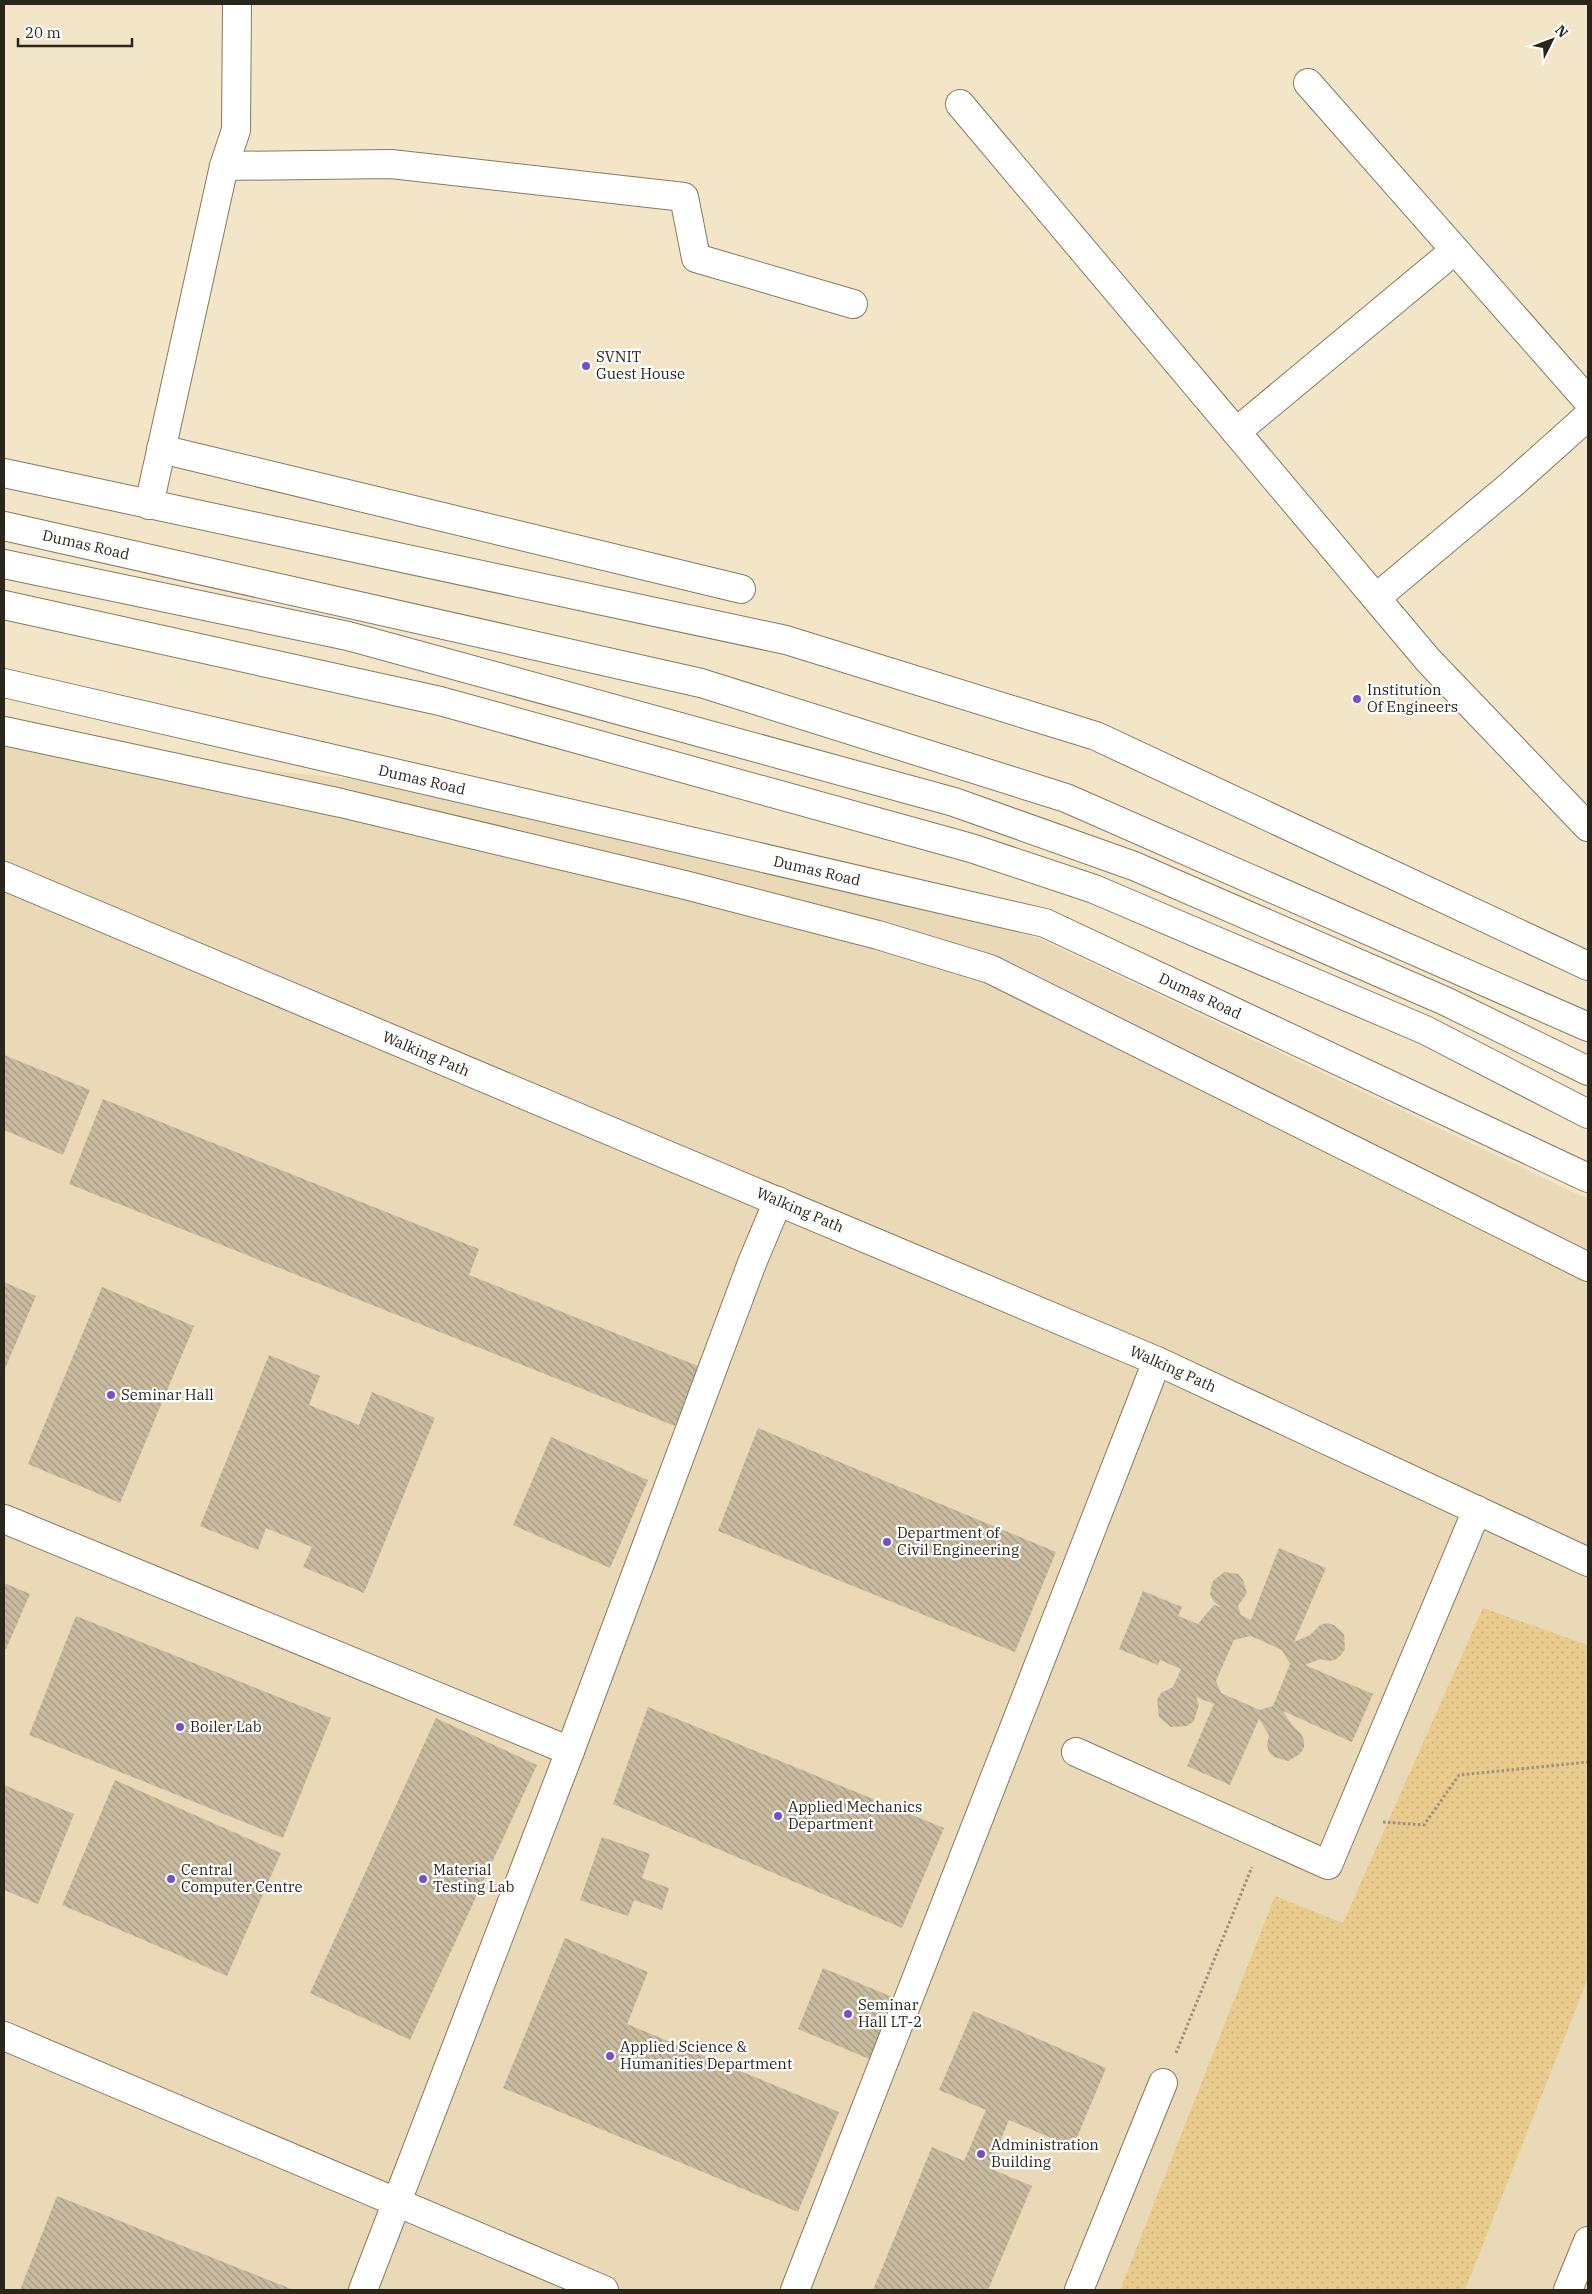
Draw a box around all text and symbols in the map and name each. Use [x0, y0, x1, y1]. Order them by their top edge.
scale bar [18, 15, 131, 47]
north arrow [1527, 15, 1577, 65]
text: N [1551, 21, 1572, 41]
text: 20 m [25, 23, 61, 42]
place label: SVNIT Guest House [596, 347, 685, 383]
marker: SVNIT Guest House [580, 360, 592, 372]
street label: Dumas Road [41, 525, 132, 564]
place label: Institution Of Engineers [1367, 680, 1458, 716]
marker: Institution Of Engineers [1351, 693, 1363, 705]
street label: Dumas Road [377, 760, 468, 799]
street label: Dumas Road [772, 851, 863, 890]
street label: Dumas Road [1156, 968, 1245, 1023]
street label: Walking Path [380, 1027, 473, 1080]
street label: Walking Path [754, 1183, 847, 1236]
street label: Walking Path [1127, 1341, 1219, 1396]
place label: Seminar Hall [121, 1385, 214, 1404]
marker: Seminar Hall [105, 1389, 117, 1401]
place label: Department of Civil Engineering [897, 1523, 1019, 1559]
marker: Department of Civil Engineering [881, 1536, 893, 1548]
place label: Boiler Lab [190, 1717, 262, 1736]
marker: Boiler Lab [174, 1721, 186, 1733]
place label: Applied Mechanics Department [788, 1797, 922, 1833]
marker: Applied Mechanics Department [772, 1810, 784, 1822]
place label: Central Computer Centre [181, 1860, 302, 1896]
place label: Material Testing Lab [433, 1860, 515, 1896]
marker: Central Computer Centre [165, 1873, 177, 1885]
marker: Material Testing Lab [417, 1873, 429, 1885]
place label: Seminar Hall LT-2 [858, 1995, 922, 2031]
marker: Seminar Hall LT-2 [842, 2008, 854, 2020]
place label: Applied Science & Humanities Department [620, 2037, 792, 2073]
marker: Applied Science & Humanities Department [604, 2050, 616, 2062]
place label: Administration Building [991, 2135, 1099, 2171]
marker: Administration Building [975, 2148, 987, 2160]

